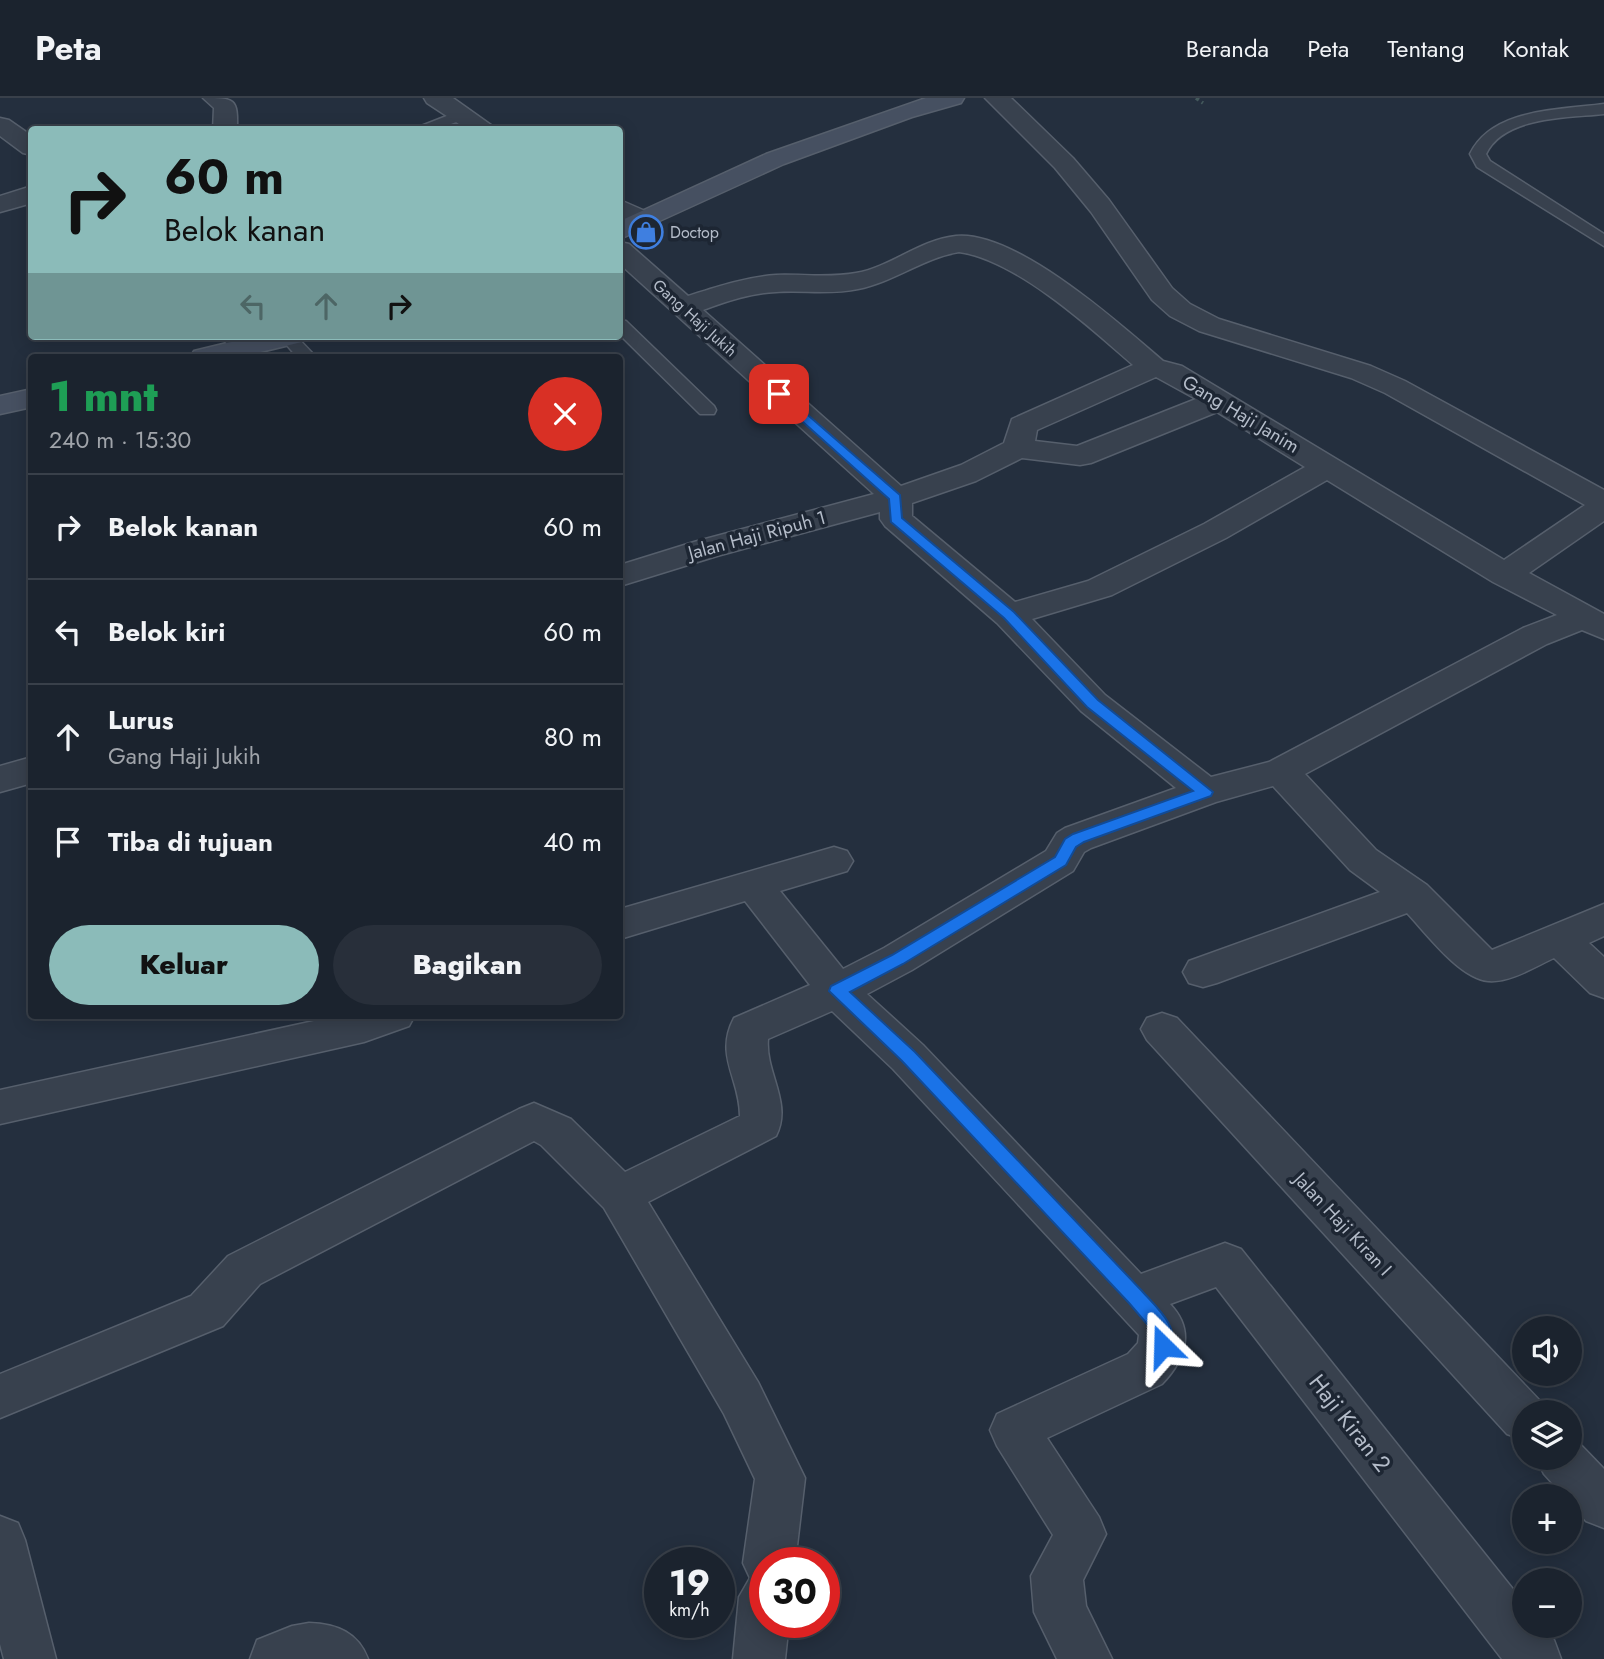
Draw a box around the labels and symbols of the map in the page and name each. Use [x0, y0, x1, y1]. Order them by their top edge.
shop icon: Doctop [627, 213, 665, 251]
place label: Doctop [670, 221, 719, 244]
street label: Gang Haji Jukih [648, 274, 742, 362]
pin [749, 364, 809, 424]
street label: Gang Haji Janim [1178, 368, 1304, 460]
street label: Jalan Haji Ripuh 1 [682, 504, 829, 567]
street label: Jalan Haji Kiran I [1286, 1164, 1398, 1282]
position arrow [1126, 1309, 1200, 1383]
street label: Haji Kiran 2 [1301, 1367, 1399, 1479]
speed limit sign: 30 [749, 1547, 840, 1638]

